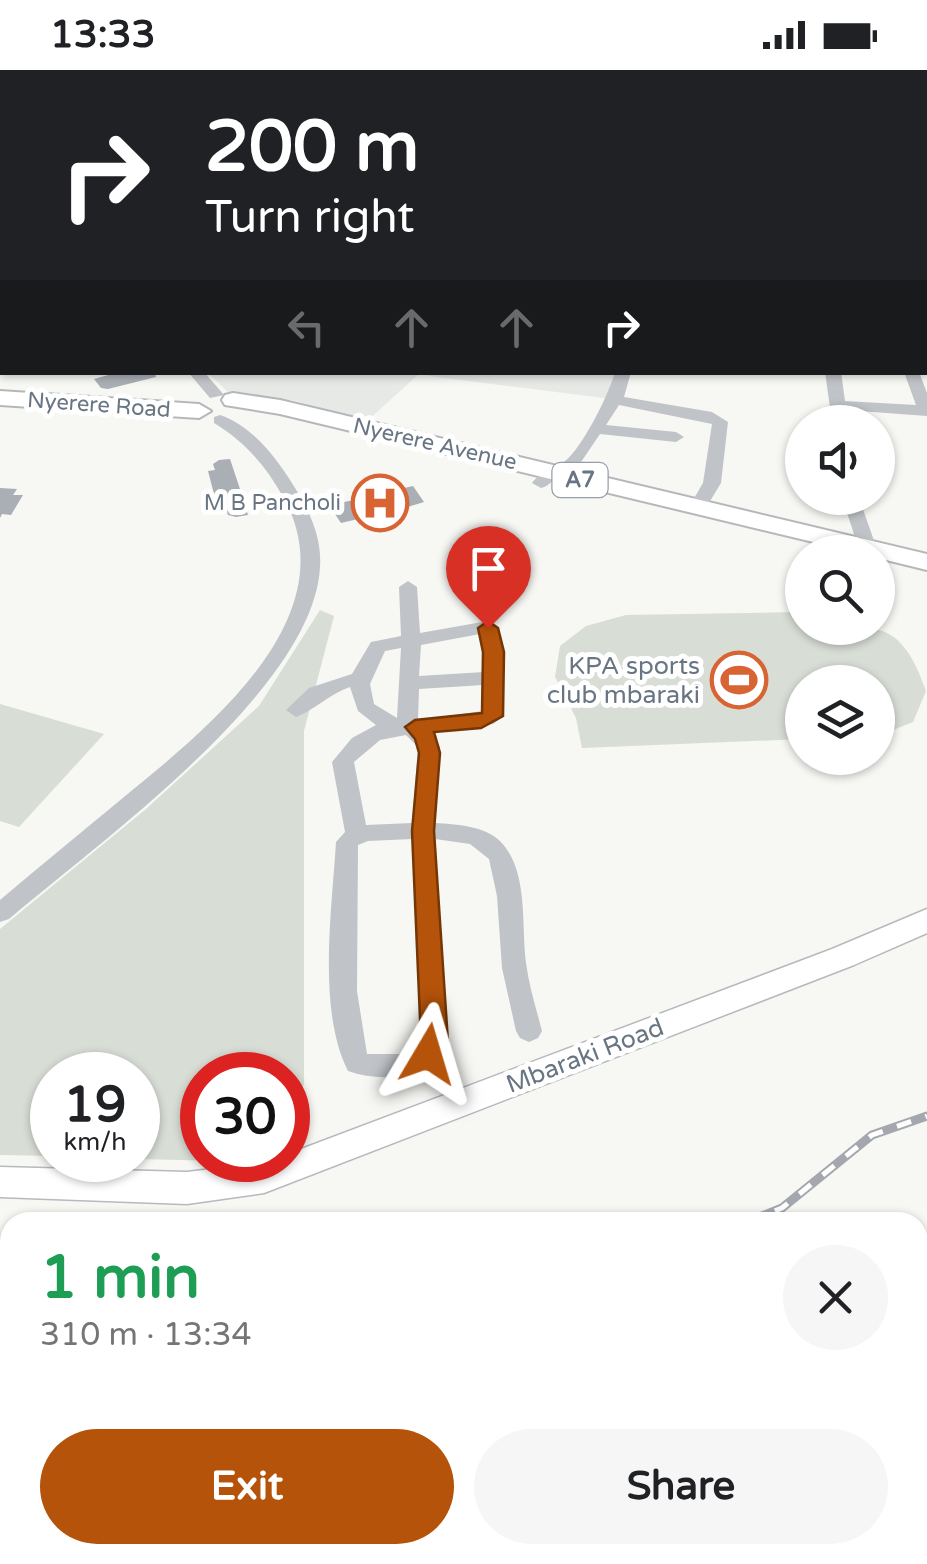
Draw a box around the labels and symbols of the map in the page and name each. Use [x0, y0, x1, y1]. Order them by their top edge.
street label: Nyerere Road [26, 387, 172, 423]
street label: Nyerere Avenue [351, 413, 519, 475]
road number: A7 [552, 463, 608, 497]
hospital icon: M B Pancholi [350, 473, 410, 533]
place label: M B Pancholi [204, 490, 341, 516]
pin [446, 526, 531, 629]
sports icon: KPA sports club mbaraki [709, 650, 769, 710]
place label: KPA sports club mbaraki [547, 651, 700, 710]
position arrow [376, 1002, 480, 1106]
street label: Mbaraki Road [502, 1012, 668, 1100]
speed limit sign: 30 [180, 1052, 310, 1182]

